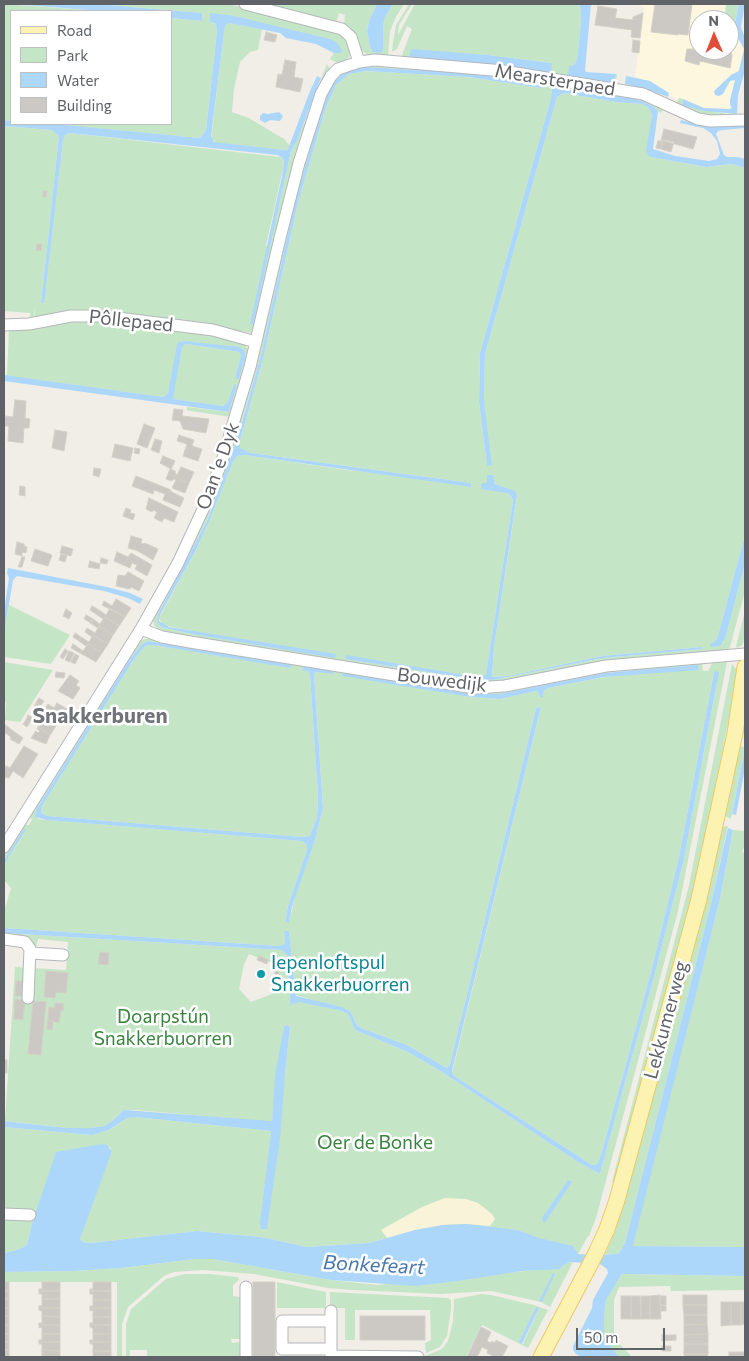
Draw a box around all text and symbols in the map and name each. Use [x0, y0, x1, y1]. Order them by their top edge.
legend [10, 10, 172, 125]
north arrow [689, 10, 739, 60]
text: N [708, 12, 719, 29]
text: Road [57, 21, 92, 39]
text: Park [57, 46, 88, 64]
street label: Mearsterpaed [493, 59, 617, 101]
text: Water [57, 71, 99, 89]
text: Building [57, 96, 112, 114]
street label: Pôllepaed [88, 305, 174, 337]
street label: Oan 'e Dyk [192, 419, 244, 513]
street label: Bouwedijk [396, 663, 488, 697]
district label: Snakkerburen [32, 703, 168, 729]
place label: Iepenloftspul Snakkerbuorren [271, 952, 410, 996]
street label: Lekkumerweg [639, 958, 693, 1082]
marker: Iepenloftspul Snakkerbuorren [255, 968, 267, 980]
park label: Doarpstún Snakkerbuorren [94, 1006, 232, 1050]
park label: Oer de Bonke [317, 1132, 433, 1154]
water label: Bonkefeart [323, 1250, 425, 1280]
scale bar [579, 1318, 668, 1350]
text: 50 m [584, 1328, 618, 1346]

